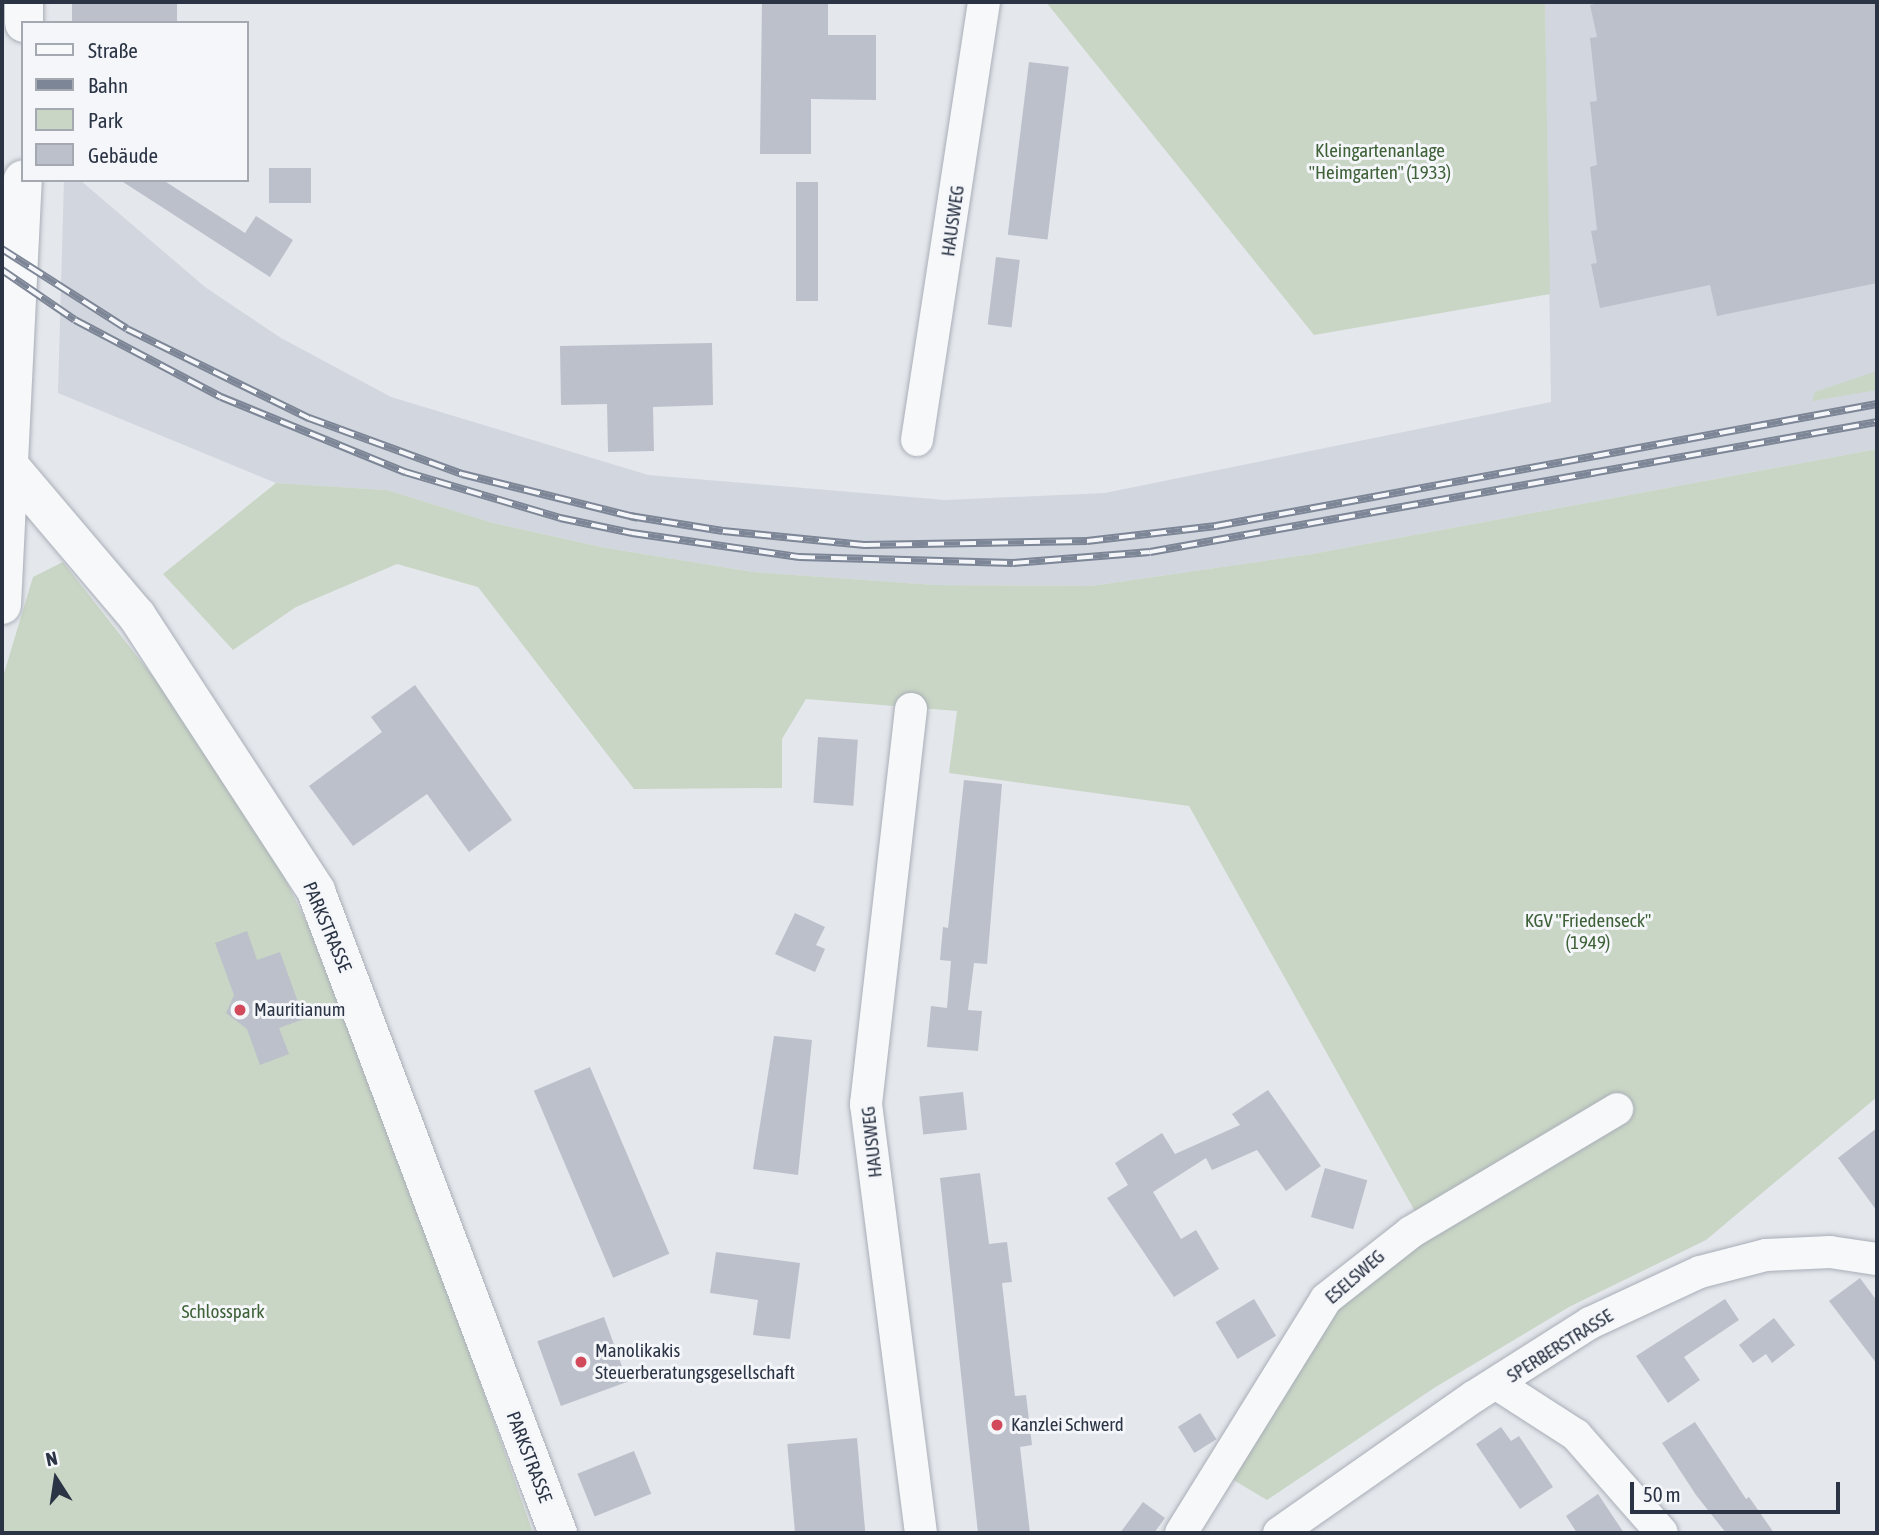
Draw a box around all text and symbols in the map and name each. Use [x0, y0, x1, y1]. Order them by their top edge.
legend [21, 21, 248, 182]
text: Straße [88, 38, 138, 62]
text: Bahn [88, 73, 128, 97]
text: Park [88, 108, 123, 132]
park label: Kleingartenanlage "Heimgarten" (1933) [1309, 140, 1451, 184]
text: Gebäude [88, 143, 158, 167]
street label: HAUSWEG [937, 184, 969, 258]
street label: PARKSTRASSE [298, 878, 356, 976]
park label: KGV "Friedenseck" (1949) [1525, 910, 1651, 954]
place label: Mauritianum [254, 999, 345, 1021]
marker: Mauritianum [232, 1002, 248, 1018]
street label: HAUSWEG [857, 1105, 887, 1179]
street label: ESELSWEG [1321, 1245, 1389, 1309]
park label: Schlosspark [181, 1301, 265, 1323]
street label: SPERBERSTRASSE [1503, 1304, 1617, 1388]
place label: Manolikakis Steuerberatungsgesellschaft [595, 1340, 795, 1384]
marker: Manolikakis Steuerberatungsgesellschaft [573, 1354, 589, 1370]
street label: PARKSTRASSE [501, 1408, 557, 1506]
place label: Kanzlei Schwerd [1011, 1414, 1124, 1436]
marker: Kanzlei Schwerd [989, 1417, 1005, 1433]
north arrow [21, 1444, 91, 1514]
text: N [44, 1447, 59, 1470]
scale bar [1634, 1468, 1844, 1512]
text: 50 m [1643, 1482, 1681, 1506]

